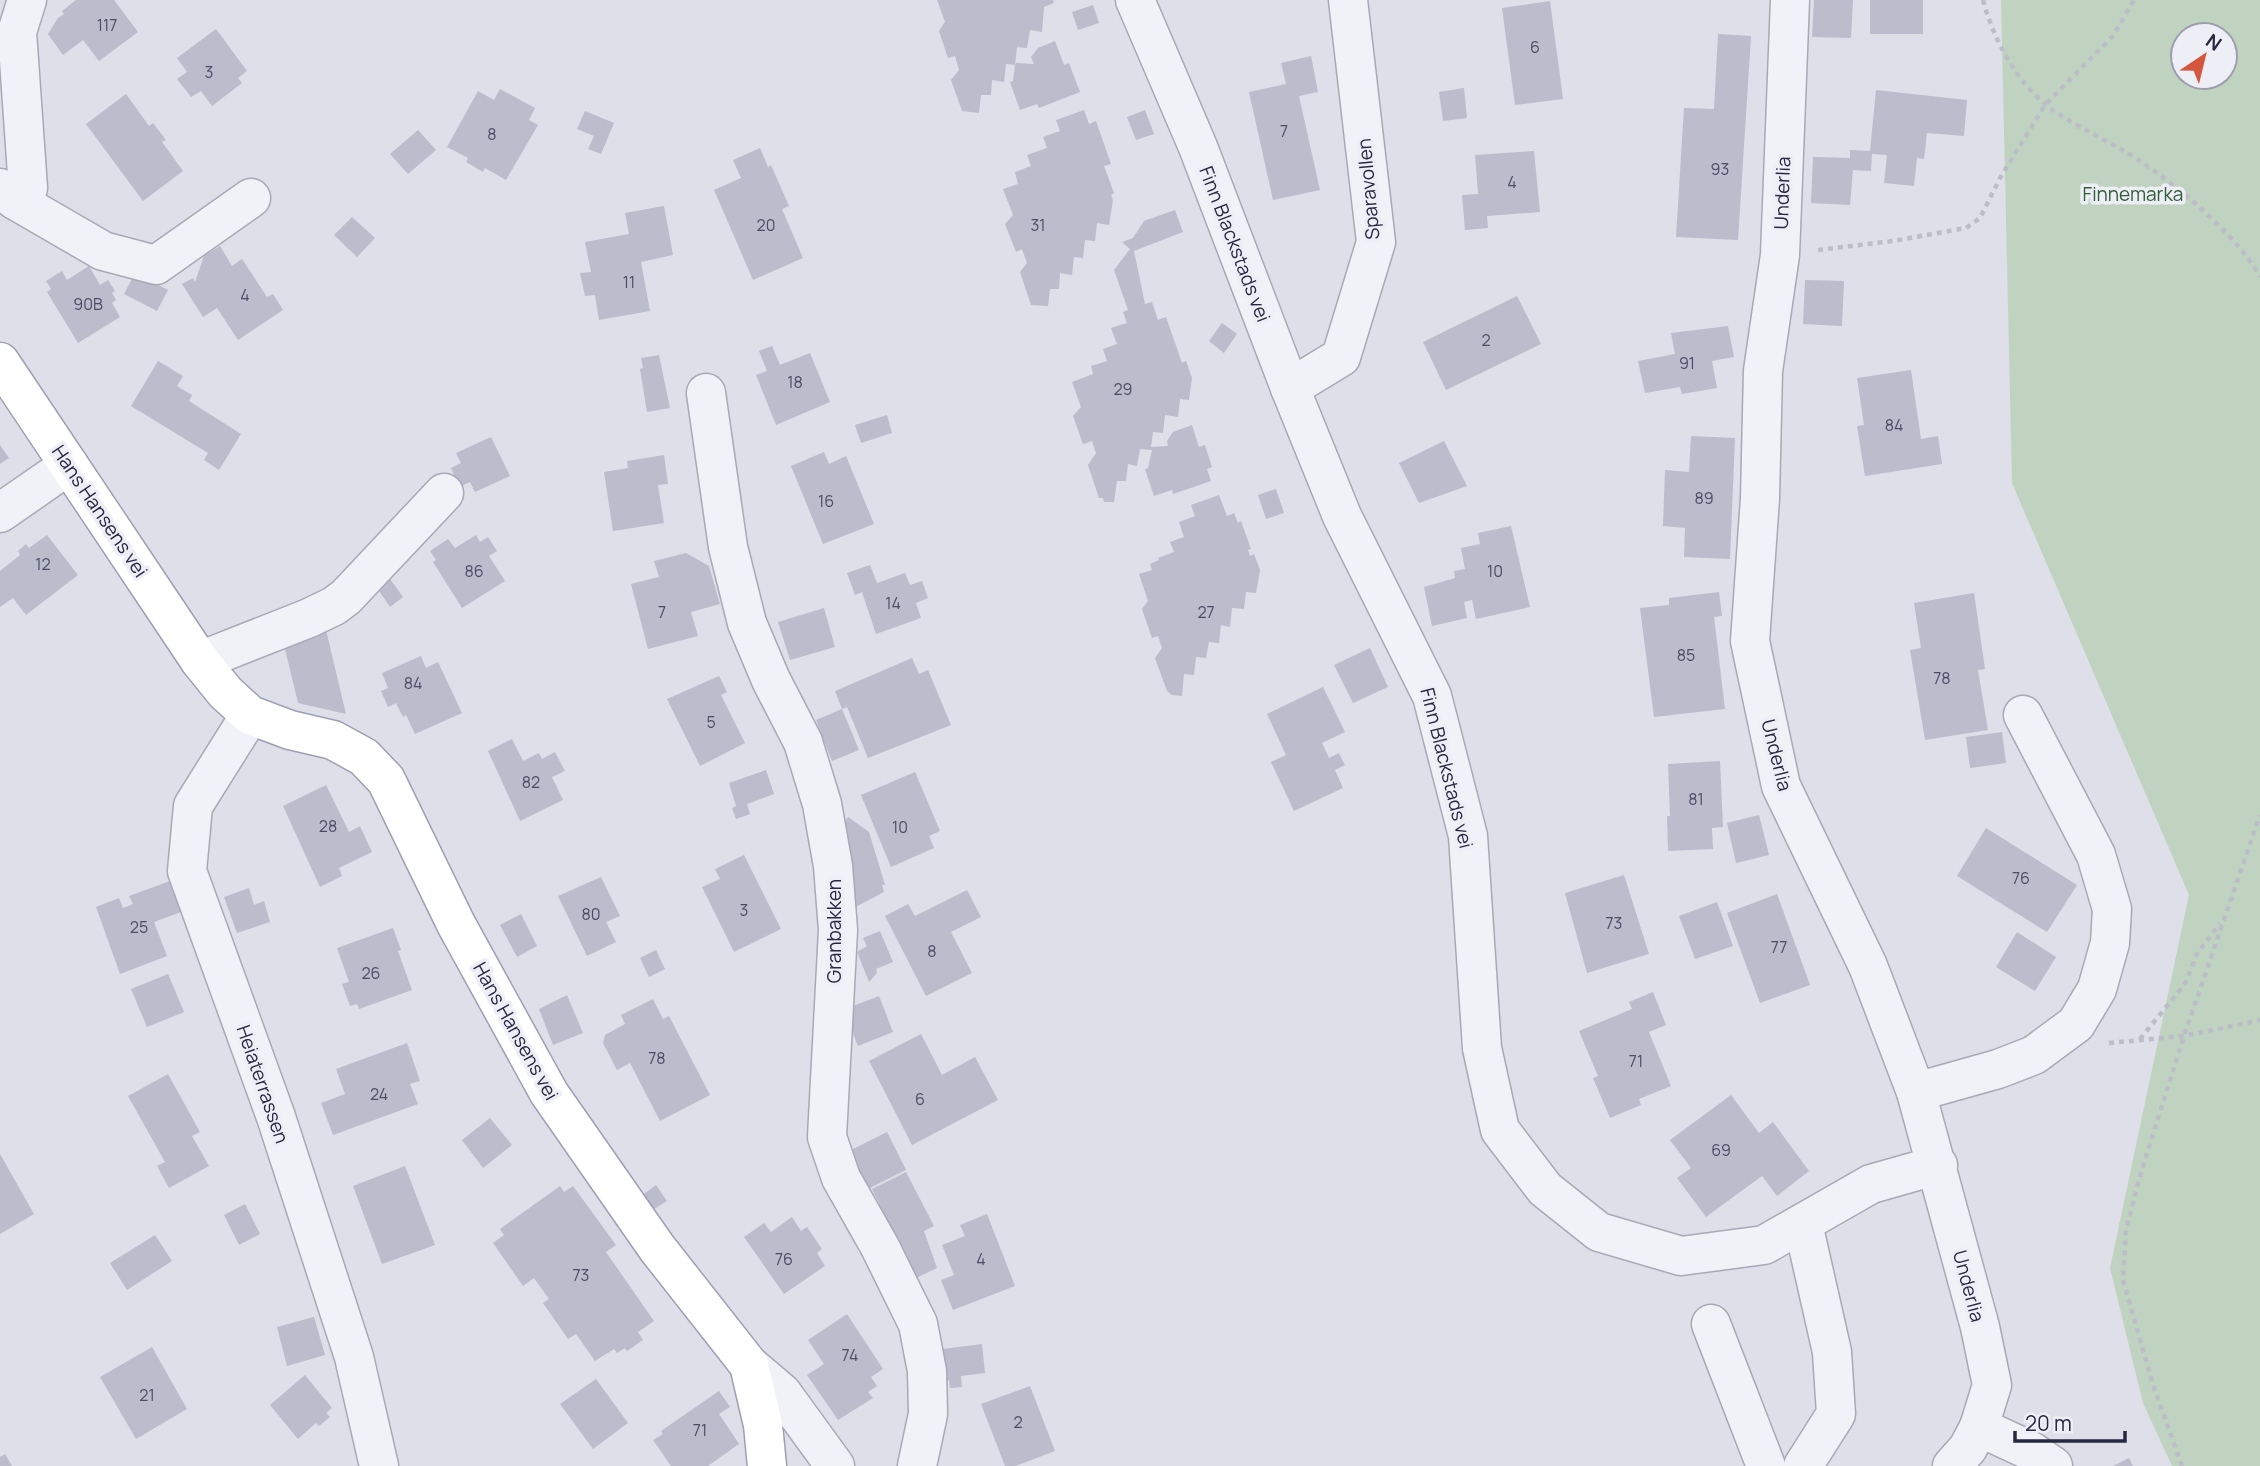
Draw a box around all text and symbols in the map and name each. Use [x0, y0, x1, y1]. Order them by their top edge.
house number: 117 [97, 14, 117, 36]
north arrow [2169, 21, 2239, 91]
text: N [2201, 28, 2227, 57]
house number: 6 [1530, 36, 1540, 58]
house number: 3 [205, 61, 213, 83]
house number: 7 [1280, 120, 1288, 142]
house number: 8 [487, 123, 497, 145]
street label: Sparavollen [1351, 137, 1385, 241]
street label: Underlia [1768, 156, 1796, 230]
house number: 93 [1711, 158, 1729, 180]
street label: Finn Blackstads vei [1193, 162, 1277, 326]
house number: 4 [1507, 171, 1517, 193]
park label: Finnemarka [2083, 181, 2183, 207]
house number: 20 [757, 214, 775, 236]
house number: 31 [1030, 214, 1046, 236]
house number: 11 [623, 271, 635, 293]
house number: 4 [240, 284, 250, 306]
house number: 90B [73, 293, 103, 315]
house number: 2 [1481, 329, 1491, 351]
house number: 91 [1679, 352, 1695, 374]
house number: 18 [787, 371, 803, 393]
house number: 29 [1113, 378, 1133, 400]
house number: 84 [1885, 414, 1903, 436]
street label: Hans Hansens vei [46, 440, 154, 582]
house number: 89 [1694, 487, 1714, 509]
house number: 16 [818, 490, 834, 512]
house number: 12 [35, 553, 51, 575]
house number: 86 [464, 560, 484, 582]
house number: 10 [1487, 560, 1503, 582]
house number: 14 [885, 592, 901, 614]
house number: 7 [658, 601, 666, 623]
house number: 27 [1197, 601, 1215, 623]
house number: 85 [1677, 644, 1695, 666]
house number: 78 [1933, 667, 1951, 689]
house number: 84 [404, 672, 422, 694]
street label: Finn Blackstads vei [1414, 685, 1480, 851]
house number: 5 [706, 711, 716, 733]
street label: Underlia [1756, 716, 1798, 794]
house number: 82 [522, 771, 540, 793]
house number: 81 [1688, 788, 1704, 810]
house number: 28 [319, 815, 337, 837]
house number: 10 [892, 816, 908, 838]
house number: 76 [2012, 867, 2030, 889]
street label: Granbakken [821, 879, 847, 983]
house number: 3 [740, 899, 748, 921]
house number: 80 [581, 903, 601, 925]
house number: 73 [1606, 912, 1622, 934]
house number: 25 [130, 916, 148, 938]
house number: 77 [1771, 936, 1787, 958]
house number: 8 [927, 940, 937, 962]
street label: Hans Hansens vei [467, 957, 565, 1105]
house number: 26 [361, 962, 381, 984]
street label: Heiaterrassen [231, 1021, 295, 1147]
house number: 78 [648, 1047, 666, 1069]
house number: 71 [1629, 1050, 1643, 1072]
house number: 24 [370, 1083, 388, 1105]
house number: 6 [915, 1088, 925, 1110]
house number: 69 [1711, 1139, 1731, 1161]
street label: Underlia [1947, 1247, 1991, 1325]
house number: 76 [775, 1248, 793, 1270]
house number: 4 [976, 1248, 986, 1270]
house number: 73 [573, 1264, 589, 1286]
house number: 74 [842, 1344, 858, 1366]
house number: 21 [139, 1384, 155, 1406]
scale bar [2015, 1400, 2125, 1444]
text: 20 m [2025, 1409, 2072, 1437]
house number: 2 [1013, 1411, 1023, 1433]
house number: 71 [693, 1419, 707, 1441]

